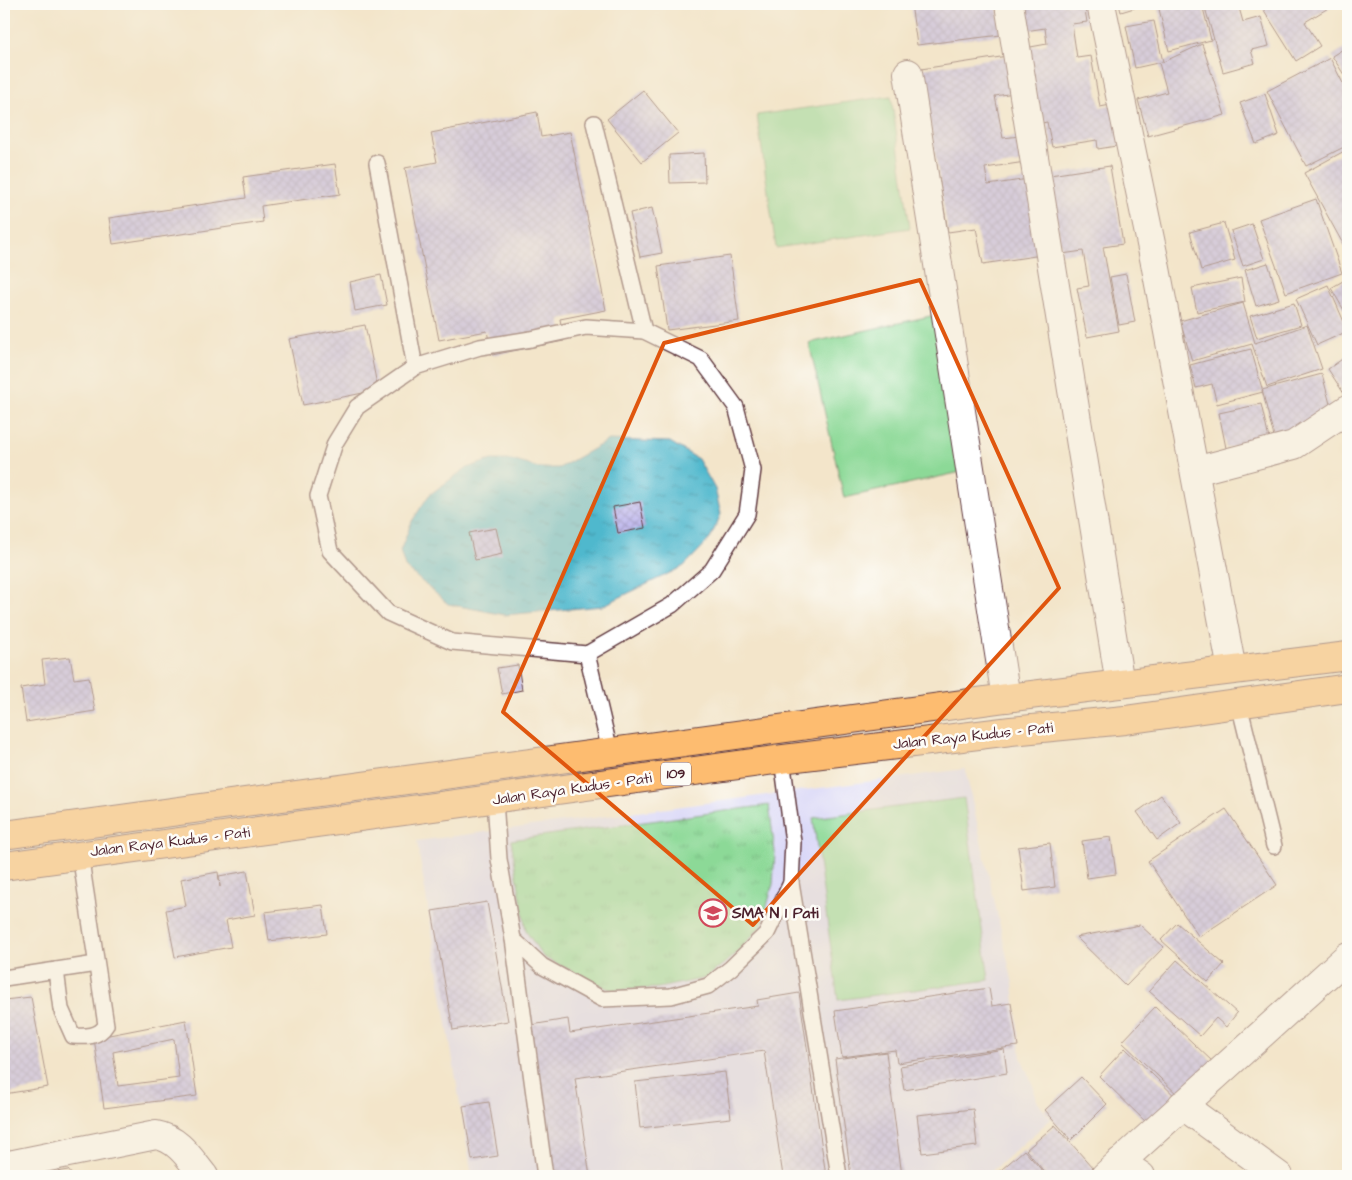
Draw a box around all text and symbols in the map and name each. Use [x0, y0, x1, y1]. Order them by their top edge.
street label: Jalan Raya Kudus - Pati [892, 717, 1055, 756]
road number: 109 [661, 762, 691, 786]
street label: Jalan Raya Kudus - Pati [491, 767, 654, 812]
street label: Jalan Raya Kudus - Pati [89, 822, 252, 863]
school or university icon: SMA N 1 Pati [698, 898, 728, 928]
place label: SMA N 1 Pati [731, 903, 819, 924]

